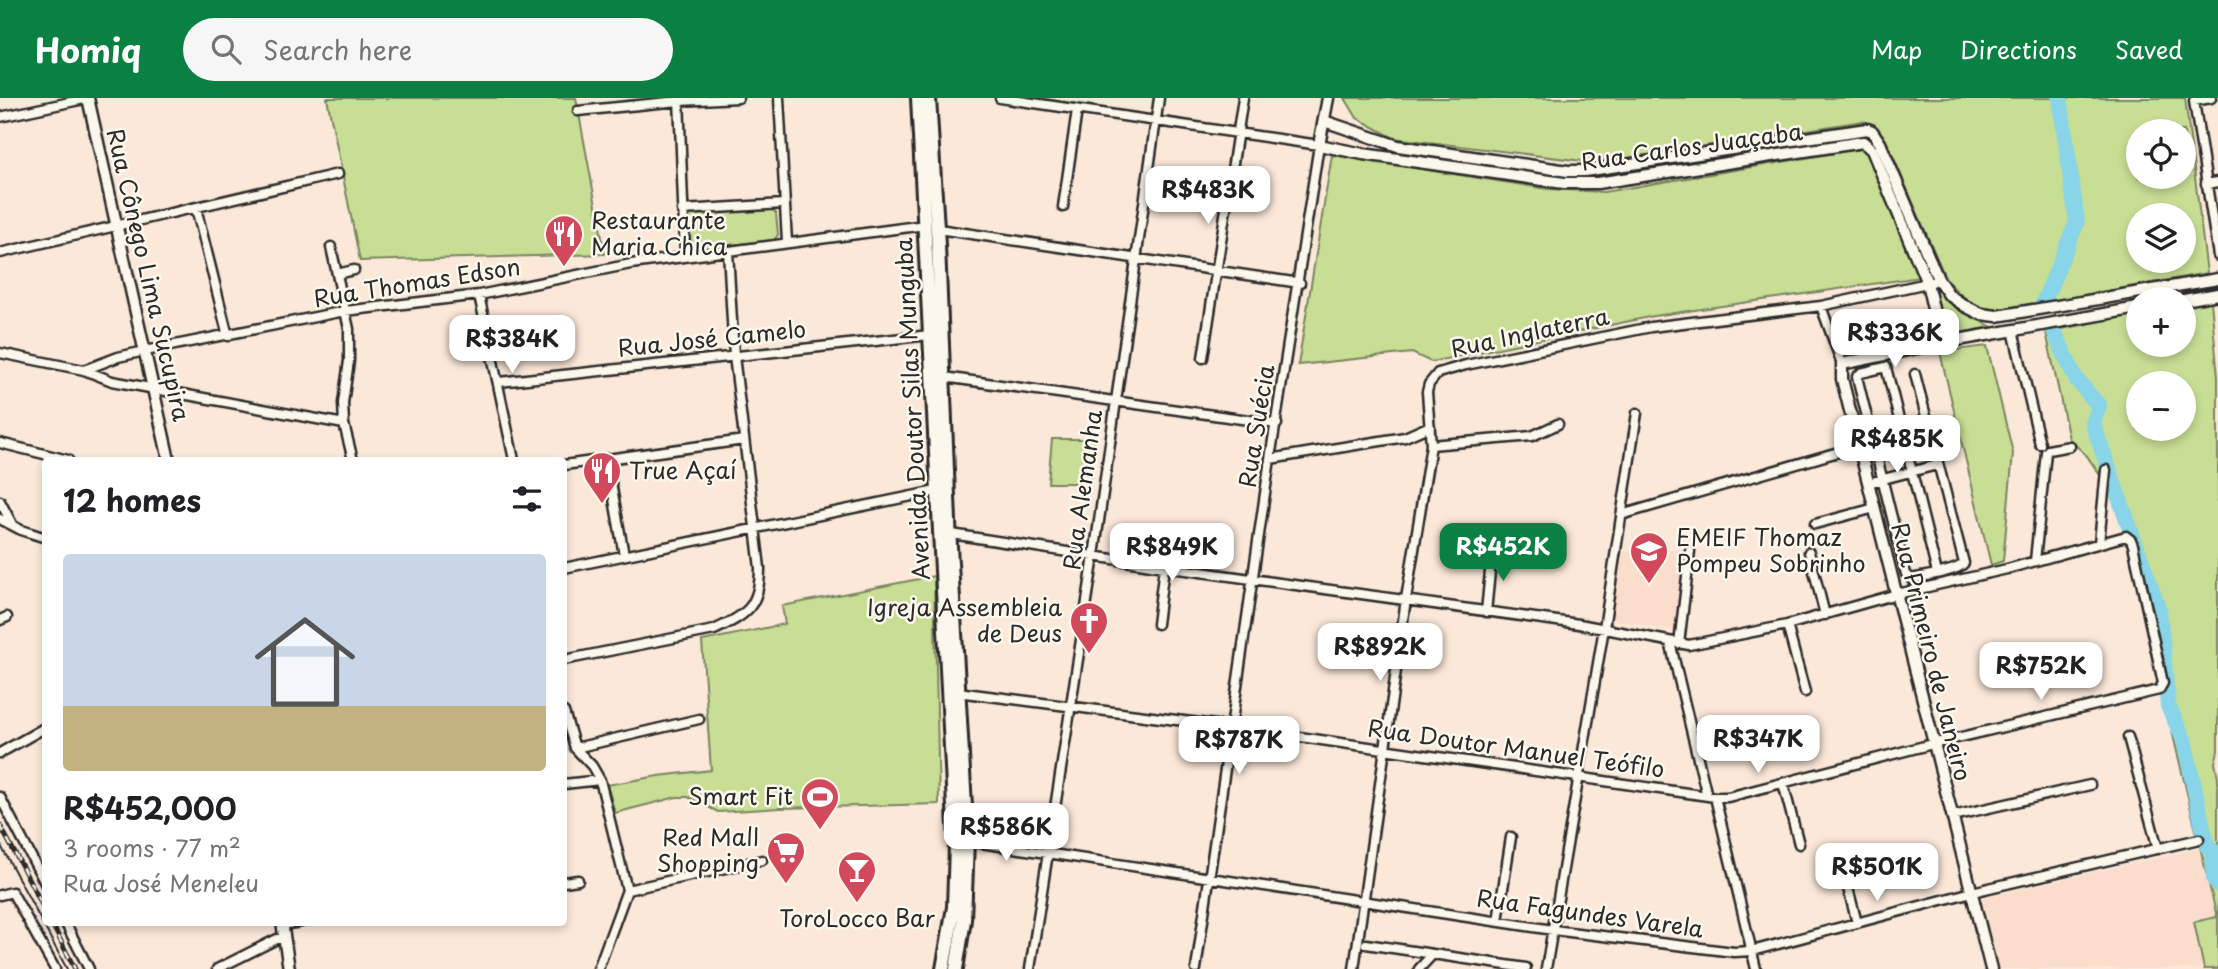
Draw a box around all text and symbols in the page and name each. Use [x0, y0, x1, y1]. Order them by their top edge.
search box [183, 18, 673, 81]
text: Homiq [35, 24, 141, 74]
icon: search [207, 30, 245, 68]
text: Search here [263, 30, 412, 69]
text: Map [1871, 31, 1922, 67]
text: Directions [1960, 31, 2077, 67]
text: Saved [2115, 31, 2183, 67]
street label: Rua Carlos Juaçaba [1579, 113, 1805, 178]
map controls [2126, 119, 2196, 441]
button: locate [2126, 119, 2196, 189]
street label: Rua Cônego Lima Sucupira [99, 125, 200, 425]
pin: R$483K [1151, 166, 1265, 226]
text: R$483K [1161, 171, 1255, 206]
place label: Restaurante Maria Chica [591, 202, 728, 263]
button: layers [2126, 203, 2196, 273]
restaurant icon: Restaurante Maria Chica [543, 213, 585, 268]
street label: Avenida Doutor Silas Munguba [885, 236, 938, 581]
street label: Rua Thomas Edson [311, 248, 523, 315]
button: + [2126, 287, 2196, 357]
street label: Rua Inglaterra [1447, 298, 1612, 365]
street label: Rua José Camelo [616, 310, 808, 365]
pin: R$336K [1838, 310, 1952, 369]
text: R$336K [1847, 314, 1943, 349]
pin: R$384K [455, 316, 569, 375]
text: R$384K [465, 320, 559, 355]
street label: Rua Suécia [1229, 362, 1282, 490]
button: − [2126, 371, 2196, 441]
street label: Rua Alemanha [1053, 407, 1110, 572]
pin: R$485K [1840, 416, 1954, 475]
text: R$485K [1850, 420, 1944, 455]
restaurant icon: True Açaí [581, 450, 623, 505]
place label: True Açaí [629, 452, 737, 487]
text: 12 homes [63, 477, 201, 522]
icon: filters [508, 480, 546, 518]
place label: EMEIF Thomaz Pompeu Sobrinho [1676, 519, 1865, 580]
street label: Rua Primeiro de Janeiro [1883, 519, 1981, 784]
pin: R$849K [1115, 524, 1229, 583]
pin: R$452K [1446, 524, 1560, 583]
text: R$849K [1126, 528, 1218, 563]
text: R$452K [1456, 528, 1550, 563]
school or university icon: EMEIF Thomaz Pompeu Sobrinho [1628, 530, 1670, 585]
place label: Igreja Assembleia de Deus [867, 589, 1062, 650]
icon: home [242, 599, 368, 725]
church icon: Igreja Assembleia de Deus [1068, 600, 1110, 655]
pin: R$892K [1323, 624, 1437, 683]
text: R$892K [1334, 628, 1426, 663]
pin: R$752K [1984, 642, 2098, 702]
text: R$752K [1995, 647, 2087, 682]
street label: Rua Doutor Manuel Teófilo [1366, 709, 1667, 786]
pin: R$787K [1182, 716, 1296, 776]
pin: R$347K [1701, 716, 1815, 775]
text: R$347K [1713, 720, 1803, 755]
text: R$787K [1195, 721, 1283, 756]
sports icon: Smart Fit [799, 776, 841, 831]
place label: Smart Fit [688, 778, 793, 813]
text: R$452,000 [63, 785, 237, 830]
pin: R$586K [949, 804, 1063, 863]
text: R$586K [960, 808, 1052, 843]
place label: Red Mall Shopping [657, 819, 759, 880]
text: 3 rooms · 77 m² [63, 830, 241, 865]
supermarket icon: Red Mall Shopping [765, 830, 807, 885]
pin: R$501K [1820, 844, 1934, 903]
text: R$501K [1831, 848, 1923, 883]
bar icon: ToroLocco Bar [836, 849, 878, 904]
text: Rua José Meneleu [63, 865, 259, 900]
street label: Rua Fagundes Varela [1475, 879, 1706, 946]
place label: ToroLocco Bar [779, 900, 935, 935]

